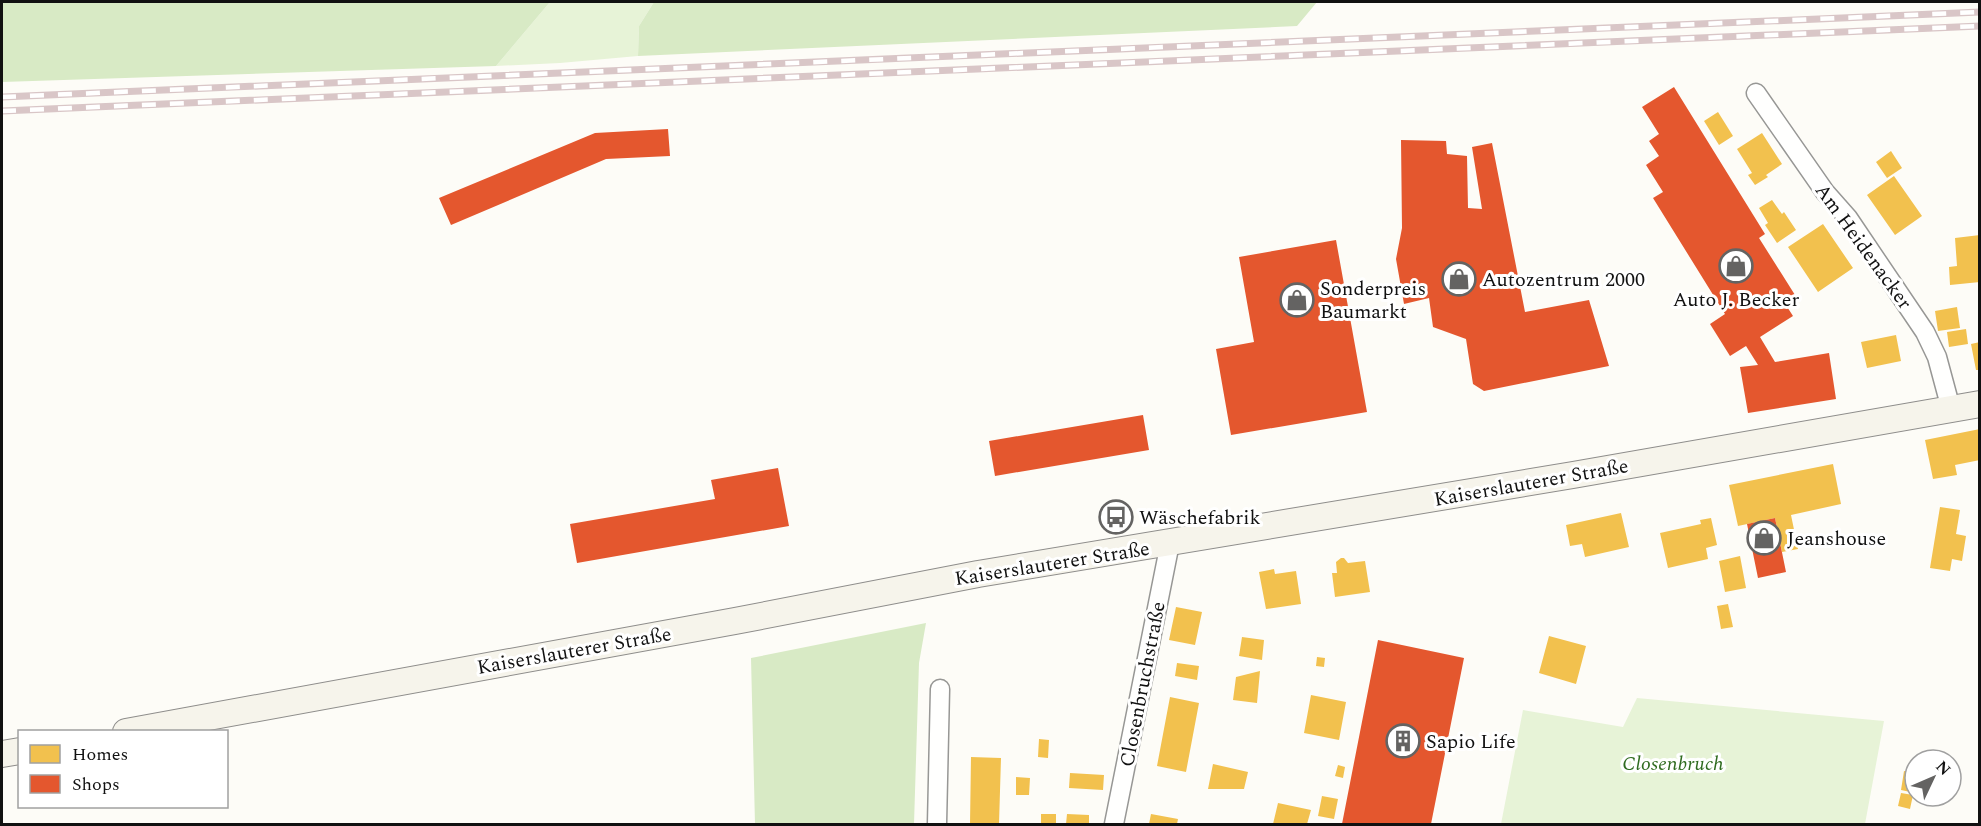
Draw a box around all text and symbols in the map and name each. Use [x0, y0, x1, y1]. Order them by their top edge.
street label: Am Heidenacker [1807, 177, 1919, 316]
shop icon: Auto J. Becker [1718, 248, 1754, 284]
shop icon: Autozentrum 2000 [1441, 261, 1477, 297]
place label: Autozentrum 2000 [1482, 265, 1645, 295]
place label: Sonderpreis Baumarkt [1320, 274, 1426, 327]
shop icon: Sonderpreis Baumarkt [1279, 282, 1315, 318]
place label: Auto J. Becker [1673, 285, 1799, 315]
street label: Kaiserslauterer Straße [1432, 451, 1631, 515]
bus stop icon: Wäschefabrik [1098, 499, 1134, 535]
place label: Wäschefabrik [1139, 503, 1261, 533]
shop icon: Jeanshouse [1746, 520, 1782, 556]
place label: Jeanshouse [1787, 524, 1886, 554]
street label: Kaiserslauterer Straße [953, 534, 1152, 594]
street label: Closenbruchstraße [1112, 599, 1174, 769]
street label: Kaiserslauterer Straße [475, 619, 674, 683]
building icon: Sapio Life [1385, 723, 1421, 759]
place label: Sapio Life [1426, 727, 1516, 757]
legend [18, 730, 228, 808]
text: Homes [72, 741, 128, 768]
north arrow [1903, 748, 1963, 808]
park label: Closenbruch [1622, 749, 1724, 779]
text: N [1930, 755, 1956, 781]
text: Shops [72, 771, 120, 798]

